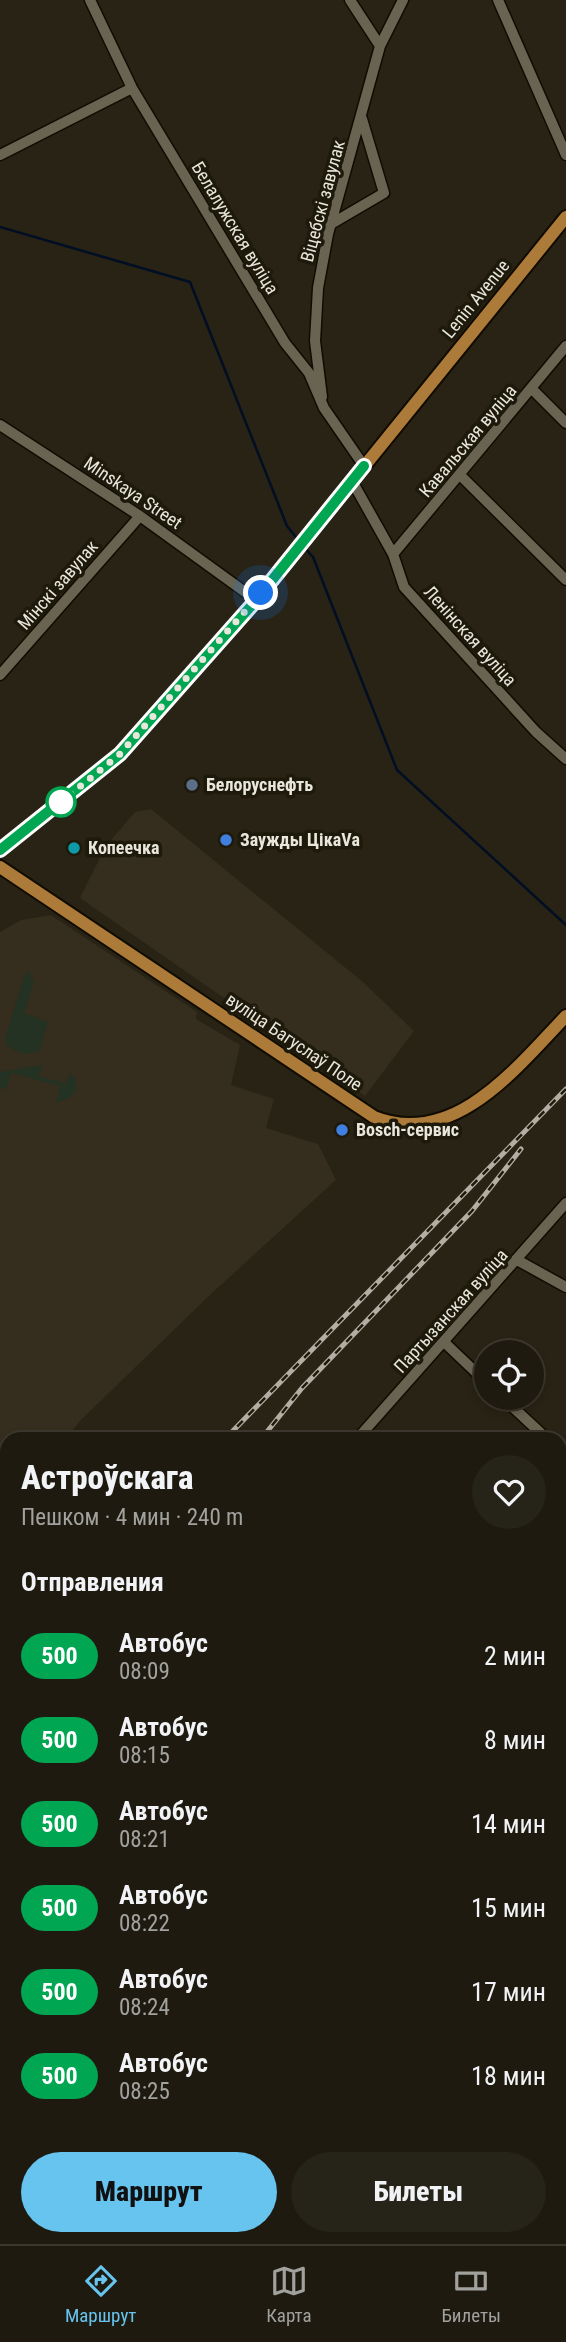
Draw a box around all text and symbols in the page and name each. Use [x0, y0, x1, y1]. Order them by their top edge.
street label: Віцебскі завулак [296, 137, 349, 264]
street label: Белалужская вуліца [188, 158, 283, 298]
street label: Lenin Avenue [438, 255, 514, 342]
street label: Кавальская вуліца [415, 380, 521, 501]
street label: Minskaya Street [80, 452, 186, 533]
street label: Мінскі завулак [13, 536, 102, 634]
your location [243, 575, 278, 610]
street label: Ленінская вуліца [420, 581, 521, 690]
place label: Белоруснефть [206, 774, 313, 795]
marker: Белоруснефть [184, 777, 200, 793]
unlabelled marker [46, 787, 76, 817]
place label: Заужды ЦікаVа [240, 829, 360, 850]
marker: Заужды ЦікаVа [218, 832, 234, 848]
place label: Копеечка [88, 837, 159, 858]
marker: Копеечка [66, 840, 82, 856]
street label: вуліца Багуслаў Поле [222, 988, 366, 1095]
place label: Bosch-сервис [356, 1119, 459, 1140]
marker: Bosch-сервис [334, 1122, 350, 1138]
street label: Партызанская вуліца [389, 1244, 512, 1377]
map controls [474, 1340, 544, 1410]
button: locate [474, 1340, 544, 1410]
button: heart [472, 1455, 546, 1529]
text: Астроўскага [21, 1458, 194, 1497]
text: Пешком · 4 мин · 240 m [21, 1504, 243, 1531]
text: Отправления [21, 1567, 164, 1597]
text: Автобус [119, 1628, 208, 1658]
text: 2 мин [484, 1641, 546, 1671]
text: 500 [41, 1642, 78, 1670]
text: 08:09 [119, 1658, 170, 1685]
text: Автобус [119, 1712, 208, 1742]
text: 8 мин [484, 1725, 546, 1755]
text: 500 [41, 1726, 78, 1754]
text: 08:15 [119, 1742, 170, 1769]
text: Автобус [119, 1796, 208, 1826]
text: 14 мин [471, 1809, 546, 1839]
text: 500 [41, 1810, 78, 1838]
text: 08:21 [119, 1826, 170, 1853]
text: Автобус [119, 1880, 208, 1910]
text: 15 мин [471, 1893, 546, 1923]
text: 500 [41, 1894, 78, 1922]
text: 08:22 [119, 1910, 170, 1937]
text: Автобус [119, 1964, 208, 1994]
text: 17 мин [471, 1977, 546, 2007]
text: 500 [41, 1978, 78, 2006]
text: 08:24 [119, 1994, 170, 2021]
text: Автобус [119, 2048, 208, 2078]
text: 18 мин [471, 2061, 546, 2091]
text: 500 [41, 2062, 78, 2090]
text: 08:25 [119, 2078, 170, 2105]
button: Маршрут [21, 2152, 277, 2232]
button: Билеты [291, 2152, 546, 2232]
tab: Маршрут [65, 2262, 136, 2327]
tab: Карта [266, 2262, 312, 2327]
tab: Билеты [441, 2262, 501, 2327]

